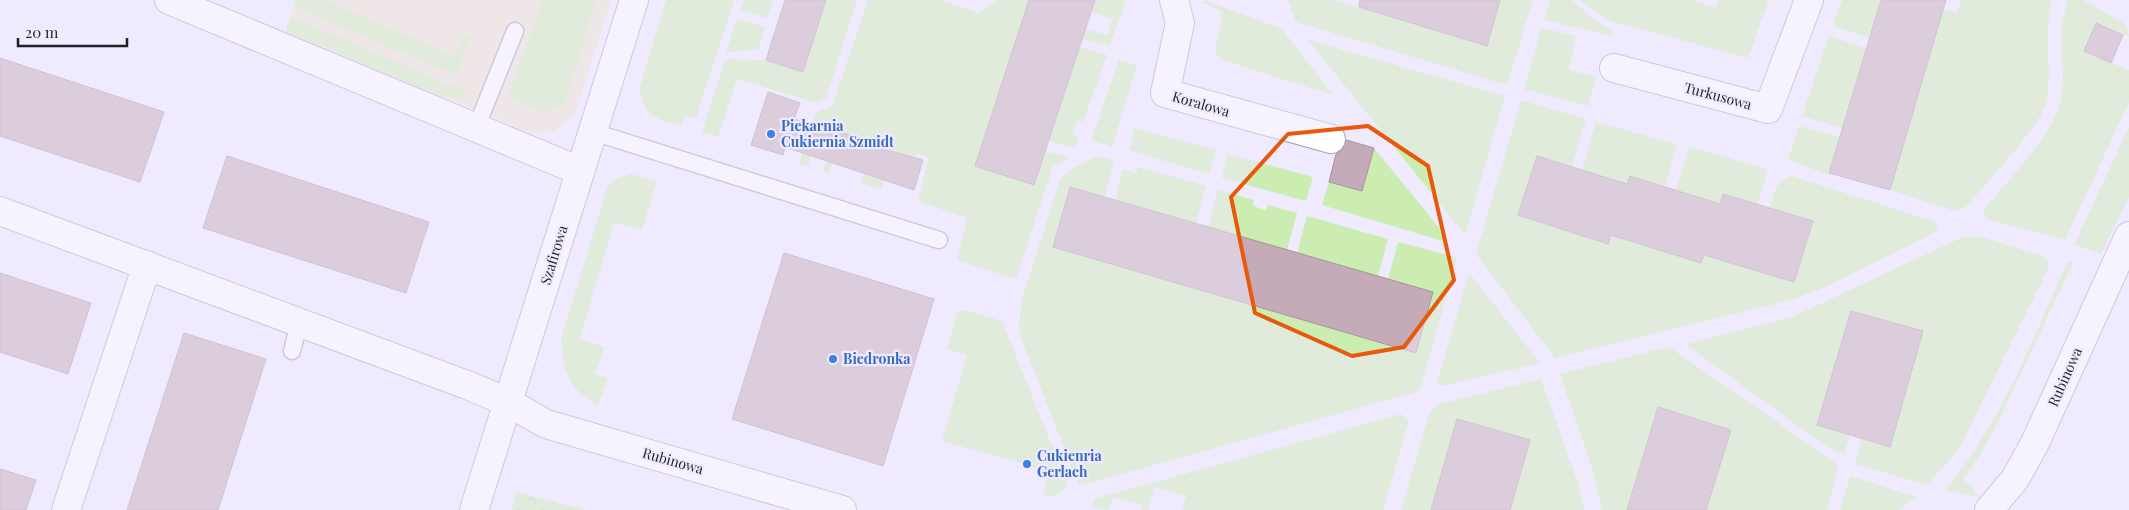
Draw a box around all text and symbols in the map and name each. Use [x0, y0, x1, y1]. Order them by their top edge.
scale bar [18, 15, 126, 47]
text: 20 m [25, 22, 59, 42]
street label: Turkusowa [1682, 77, 1754, 114]
street label: Koralowa [1170, 86, 1232, 121]
place label: Piekarnia Cukiernia Szmidt [781, 116, 894, 151]
marker: Piekarnia Cukiernia Szmidt [765, 128, 777, 140]
street label: Szafirowa [536, 223, 572, 287]
street label: Rubinowa [2043, 344, 2086, 409]
place label: Biedronka [843, 349, 911, 368]
marker: Biedronka [827, 353, 839, 365]
street label: Rubinowa [640, 443, 706, 478]
place label: Cukienria Gerlach [1037, 446, 1102, 481]
marker: Cukienria Gerlach [1021, 458, 1033, 470]

